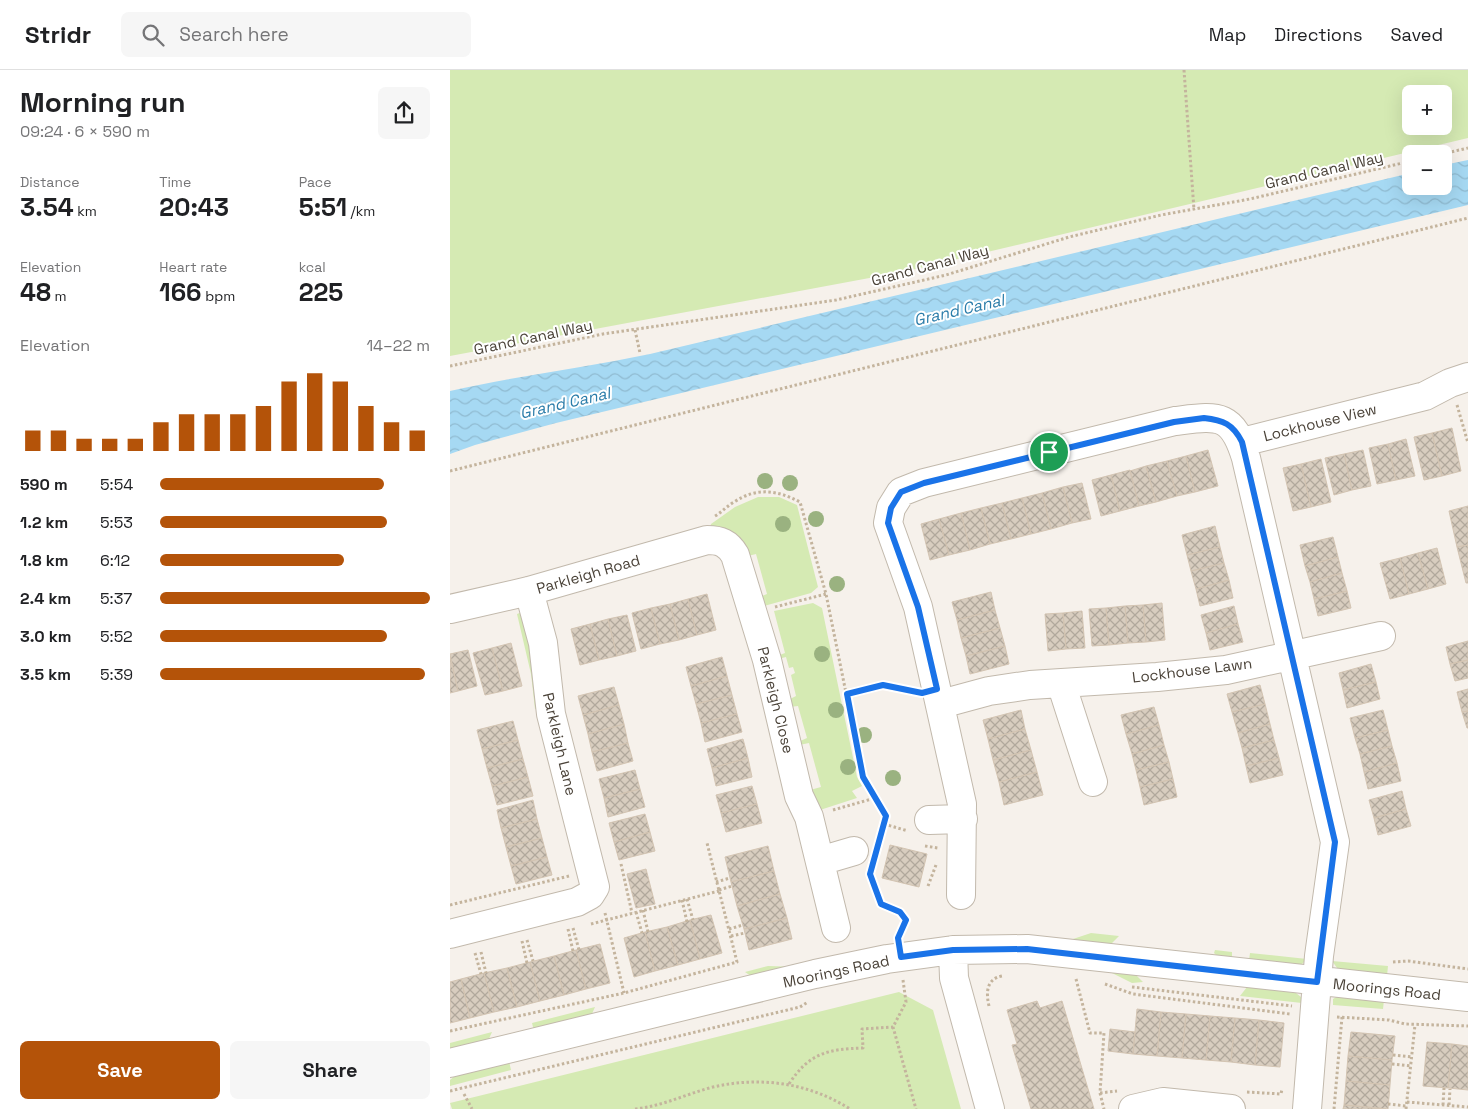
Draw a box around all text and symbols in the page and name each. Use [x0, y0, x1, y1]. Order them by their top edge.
search box [121, 12, 471, 57]
text: Stridr [25, 19, 91, 50]
icon: search [139, 21, 167, 49]
text: Search here [179, 22, 289, 47]
text: Map [1209, 23, 1246, 46]
text: Directions [1274, 23, 1363, 46]
text: Saved [1391, 23, 1443, 46]
text: Morning run [20, 84, 185, 120]
map controls [1402, 85, 1452, 195]
button: + [1402, 85, 1452, 135]
button: share [378, 87, 430, 139]
text: 09:24 · 6 × 590 m [20, 121, 150, 142]
button: − [1402, 145, 1452, 195]
street label: Grand Canal Way [1263, 147, 1385, 193]
text: Distance [20, 173, 80, 191]
text: Time [159, 173, 191, 191]
text: Pace [299, 173, 331, 191]
text: 3.54 [20, 191, 74, 223]
text: 20:43 [159, 191, 229, 223]
text: 5:51 [299, 191, 347, 223]
text: km [74, 202, 97, 220]
text: /km [347, 202, 375, 220]
street label: Grand Canal Way [869, 240, 991, 290]
text: Elevation [20, 258, 81, 276]
text: Heart rate [159, 258, 227, 276]
text: kcal [299, 258, 326, 276]
text: 48 [20, 276, 51, 308]
text: 166 [159, 276, 202, 308]
text: 225 [299, 276, 343, 308]
text: m [51, 287, 67, 305]
text: bpm [202, 287, 235, 305]
water label: Grand Canal [912, 289, 1008, 331]
street label: Grand Canal Way [472, 315, 594, 359]
text: Elevation [20, 335, 90, 356]
text: 14–22 m [366, 335, 430, 356]
water label: Grand Canal [518, 382, 614, 424]
street label: Lockhouse View [1261, 399, 1379, 445]
pin [1028, 431, 1070, 473]
icon: arrive [1035, 438, 1063, 466]
text: 590 m [20, 474, 68, 495]
text: 5:54 [100, 474, 133, 495]
text: 1.2 km [20, 512, 68, 533]
text: 5:53 [100, 512, 133, 533]
text: 1.8 km [20, 550, 68, 571]
text: 6:12 [100, 550, 130, 571]
street label: Parkleigh Road [534, 550, 642, 598]
text: 2.4 km [20, 588, 71, 609]
text: 5:37 [100, 588, 132, 609]
text: 3.0 km [20, 626, 71, 647]
text: 5:52 [100, 626, 133, 647]
street label: Parkleigh Close [754, 645, 798, 756]
street label: Lockhouse Lawn [1131, 653, 1253, 687]
text: 3.5 km [20, 664, 71, 685]
text: 5:39 [100, 664, 133, 685]
street label: Parkleigh Lane [539, 691, 581, 797]
street label: Moorings Road [781, 950, 891, 992]
street label: Moorings Road [1332, 974, 1442, 1004]
button: Save [20, 1041, 220, 1099]
button: Share [230, 1041, 430, 1099]

